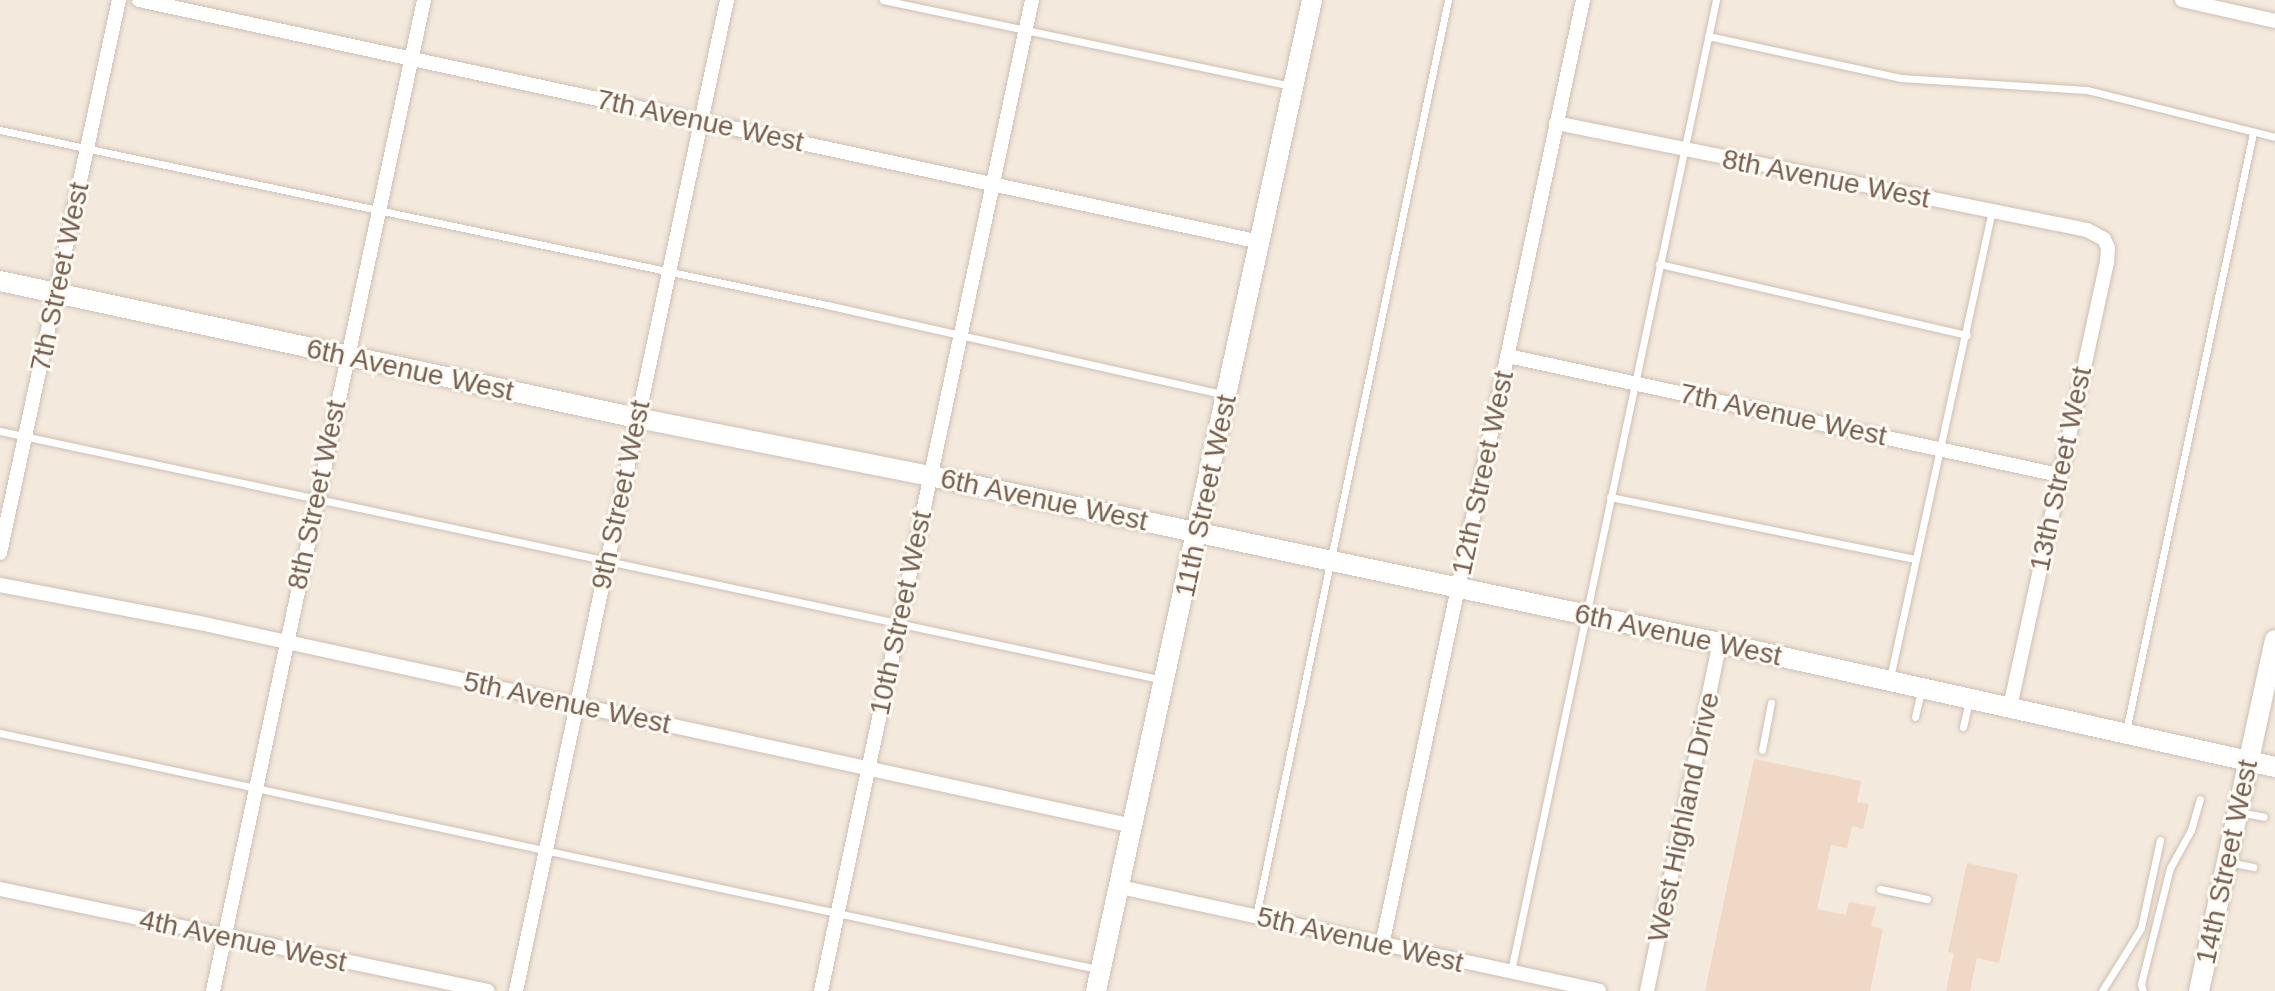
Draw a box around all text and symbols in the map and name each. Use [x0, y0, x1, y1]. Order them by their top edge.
street label: 7th Avenue West [593, 83, 807, 159]
street label: 8th Avenue West [1719, 142, 1933, 216]
street label: 7th Street West [24, 179, 96, 375]
street label: 6th Avenue West [303, 332, 517, 408]
street label: 13th Street West [2023, 364, 2099, 574]
street label: 12th Street West [1445, 368, 1521, 578]
street label: 7th Avenue West [1676, 377, 1890, 453]
street label: 11th Street West [1168, 392, 1244, 600]
street label: 8th Street West [281, 397, 353, 593]
street label: 9th Street West [585, 397, 657, 593]
street label: 6th Avenue West [937, 462, 1151, 538]
street label: 10th Street West [863, 508, 939, 718]
street label: 6th Avenue West [1571, 597, 1785, 673]
street label: 5th Avenue West [460, 665, 674, 741]
street label: West Highland Drive [1641, 689, 1727, 945]
street label: 14th Street West [2189, 757, 2265, 967]
street label: 5th Avenue West [1253, 900, 1467, 980]
street label: 4th Avenue West [136, 903, 350, 979]

